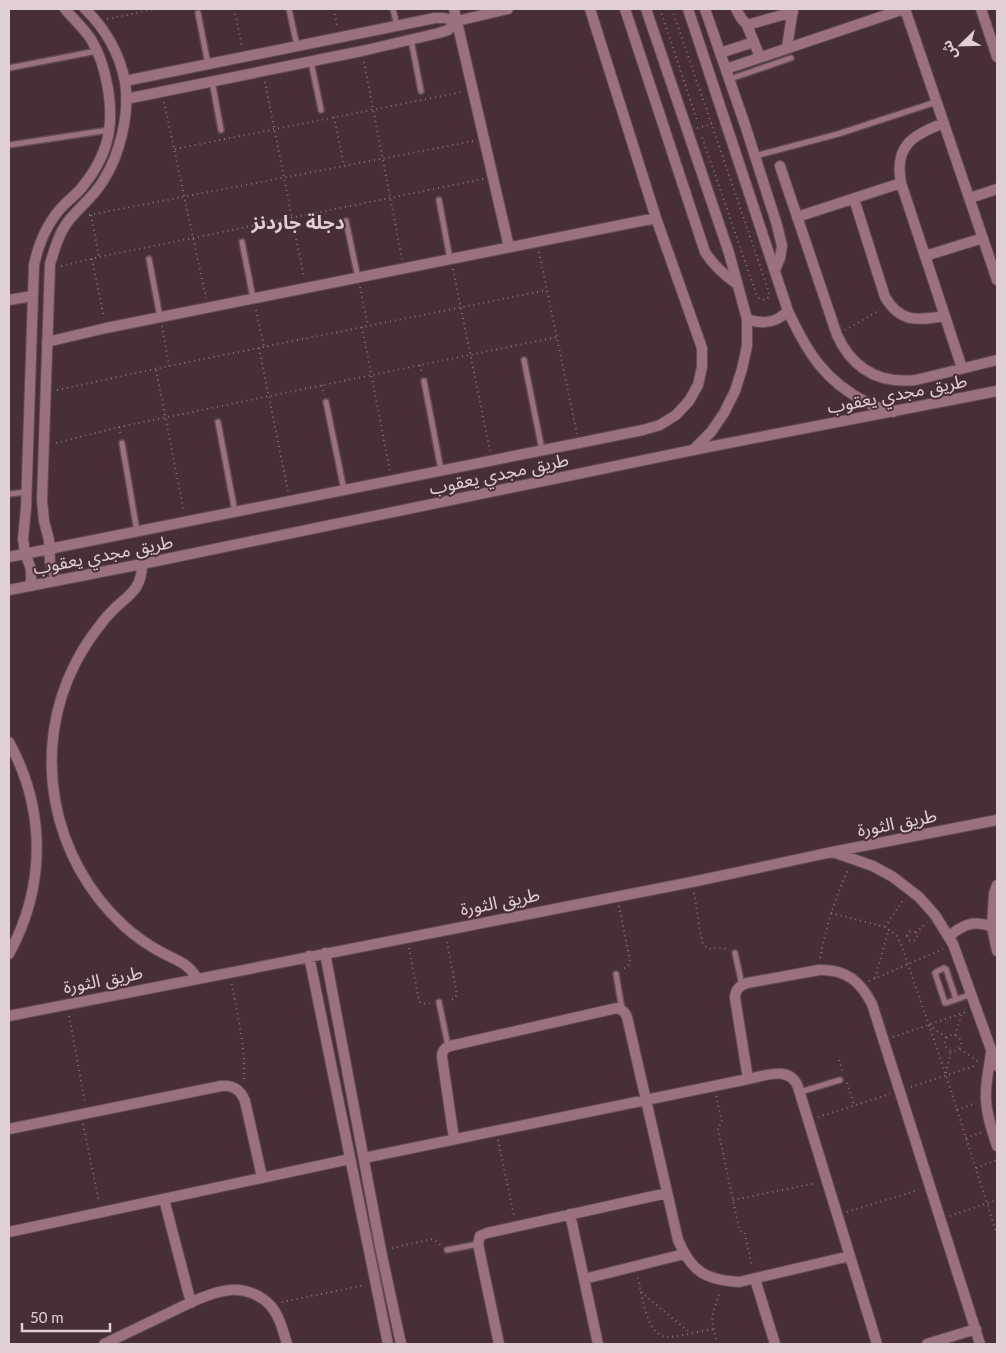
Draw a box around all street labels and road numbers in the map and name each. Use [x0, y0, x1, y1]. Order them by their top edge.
street label: طريق مجدي يعقوب [825, 369, 969, 420]
street label: طريق مجدي يعقوب [427, 447, 571, 502]
street label: طريق مجدي يعقوب [31, 530, 175, 581]
street label: طريق الثورة [855, 804, 939, 841]
street label: طريق الثورة [458, 883, 542, 920]
street label: طريق الثورة [61, 961, 145, 998]

